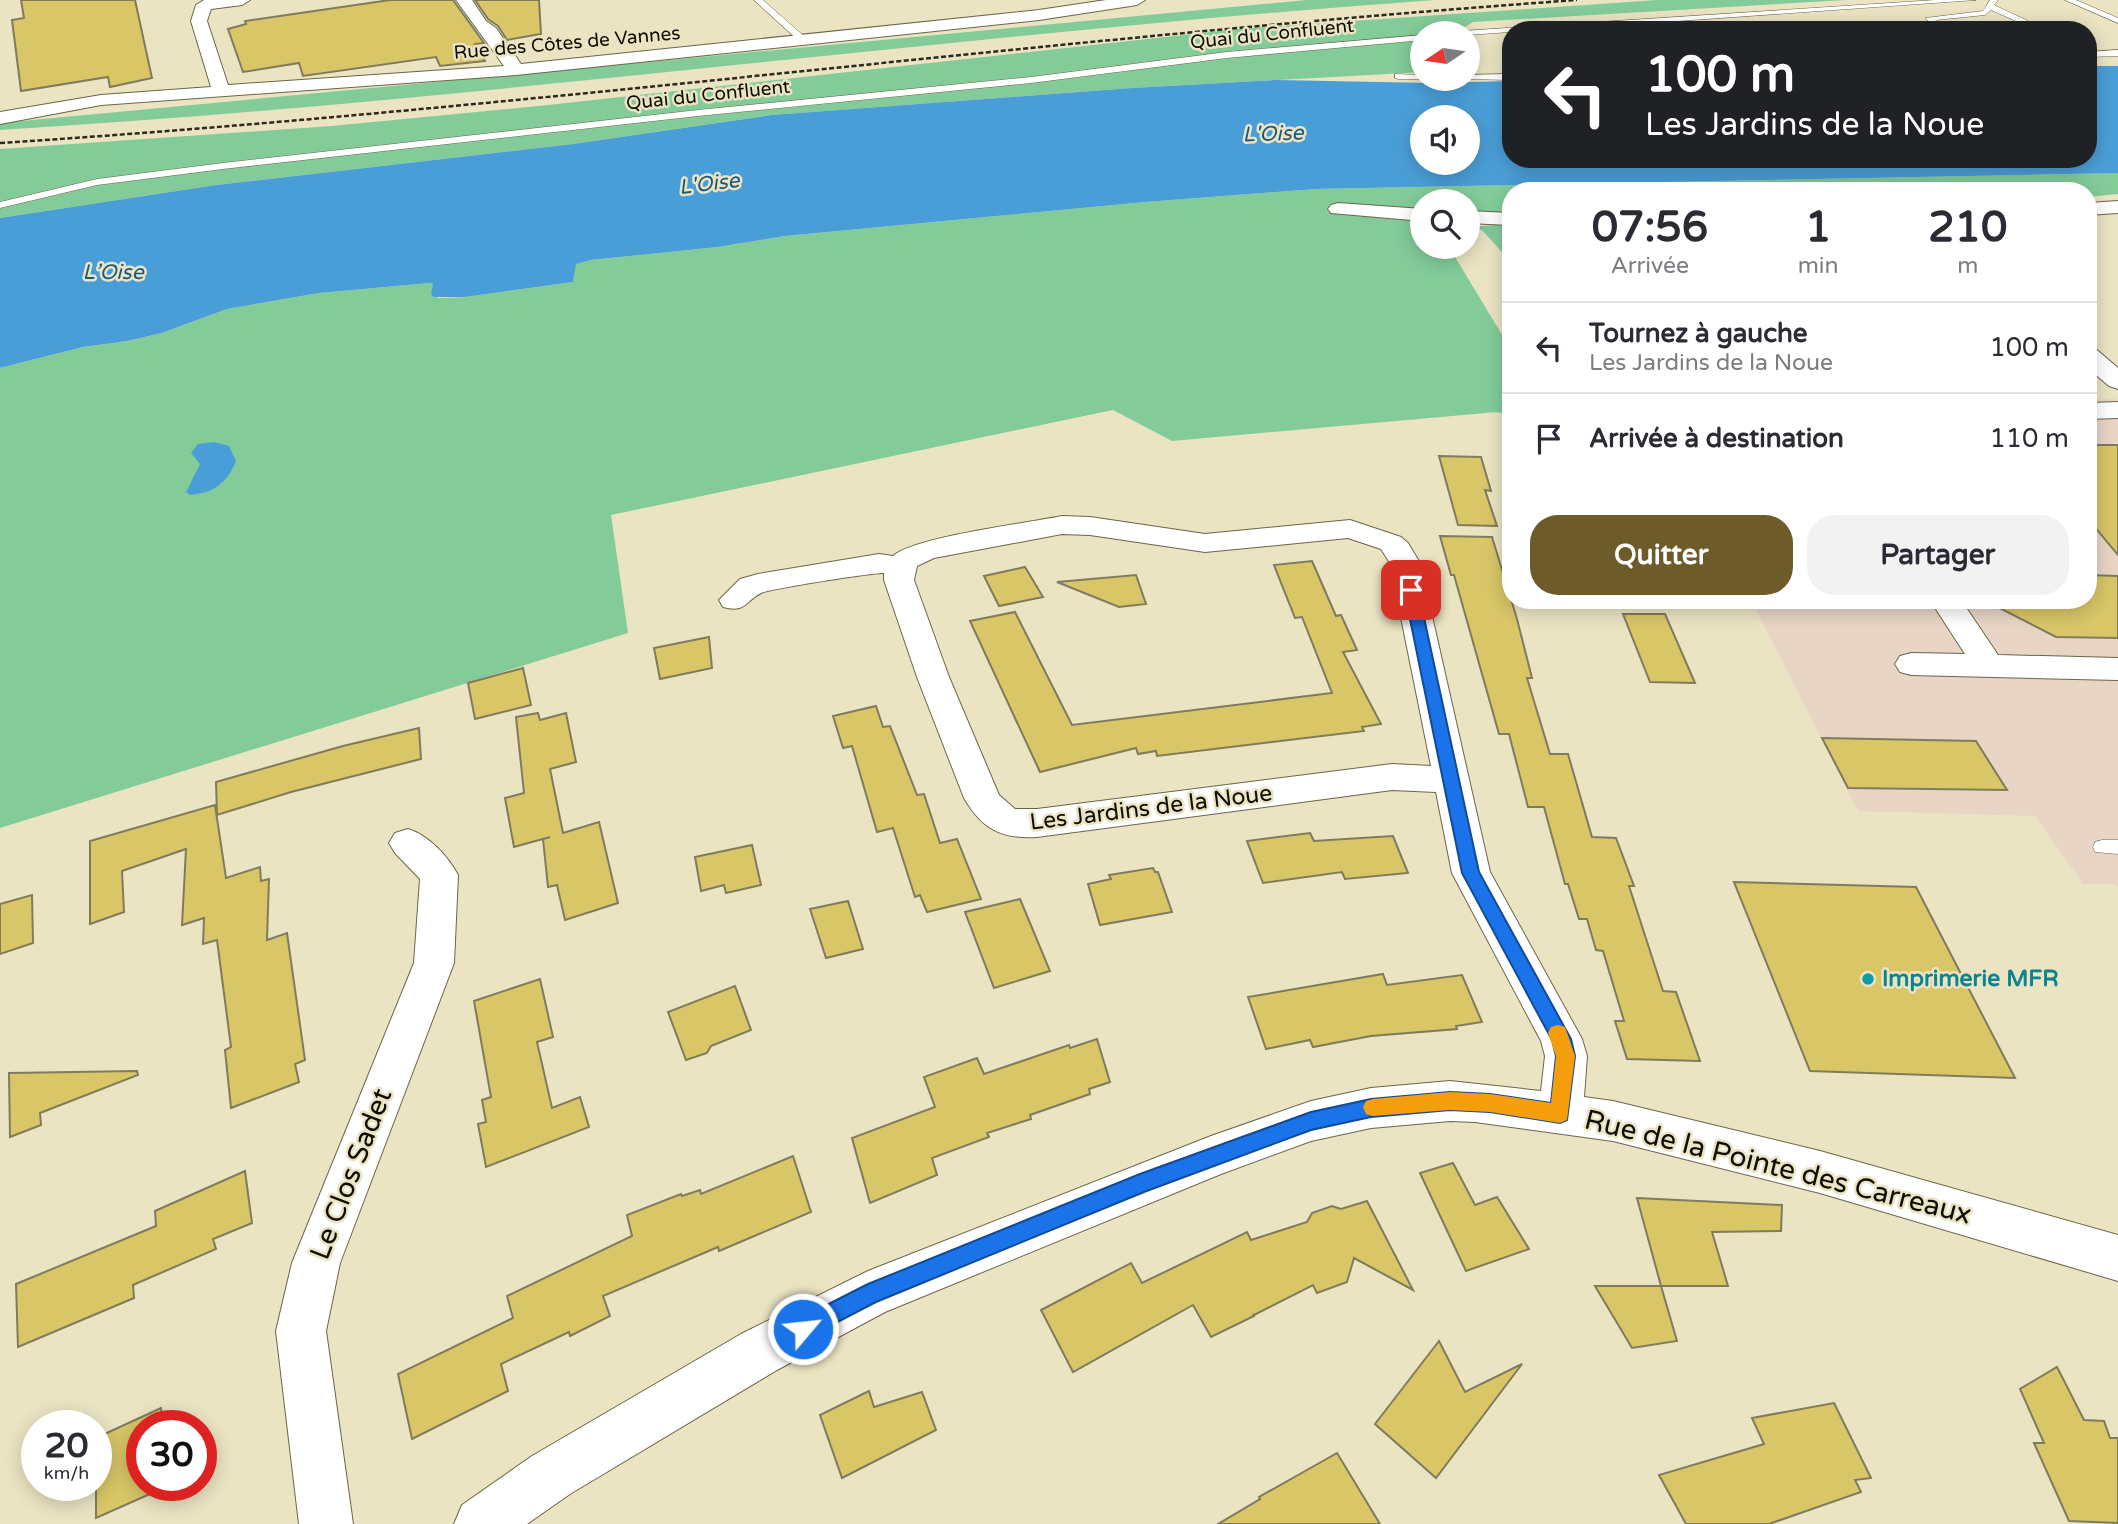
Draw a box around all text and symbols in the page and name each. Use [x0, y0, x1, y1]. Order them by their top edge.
street label: Quai du Confluent [1189, 14, 1355, 54]
north arrow [1410, 21, 1480, 91]
map controls [1410, 21, 1480, 259]
street label: Rue des Côtes de Vannes [453, 22, 681, 64]
text: 100 m [1645, 46, 1795, 105]
icon: left [1530, 49, 1621, 140]
street label: Quai du Confluent [625, 75, 791, 115]
button: sound [1410, 105, 1480, 175]
text: Les Jardins de la Noue [1645, 106, 1984, 144]
water label: L'Oise [1242, 120, 1305, 148]
water label: L'Oise [677, 168, 742, 200]
button: search [1410, 189, 1480, 259]
text: 07:56 [1592, 202, 1708, 253]
text: 1 [1805, 202, 1831, 253]
text: 210 [1928, 202, 2007, 253]
text: Arrivée [1611, 252, 1689, 280]
text: min [1798, 252, 1839, 280]
text: m [1957, 252, 1978, 280]
water label: L’Oise [82, 260, 145, 285]
text: Tournez à gauche [1589, 318, 1808, 349]
icon: left [1530, 329, 1568, 367]
text: 100 m [1989, 332, 2069, 363]
text: Les Jardins de la Noue [1589, 349, 1833, 377]
icon: arrive [1530, 420, 1568, 458]
text: Arrivée à destination [1589, 423, 1844, 454]
text: 110 m [1989, 423, 2069, 454]
button: Quitter [1530, 515, 1793, 595]
button: Partager [1807, 515, 2069, 595]
pin [1381, 560, 1441, 620]
icon: arrive [1392, 571, 1430, 609]
street label: Les Jardins de la Noue [1028, 779, 1274, 837]
place label: Imprimerie MFR [1882, 965, 2059, 993]
marker: Imprimerie MFR [1860, 971, 1876, 987]
street label: Le Clos Sadet [303, 1083, 399, 1264]
street label: Rue de la Pointe des Carreaux [1581, 1102, 1975, 1232]
position arrow [766, 1292, 840, 1366]
speed limit sign: 30 [126, 1410, 217, 1501]
text: 20 [45, 1425, 88, 1467]
text: km/h [44, 1462, 89, 1484]

